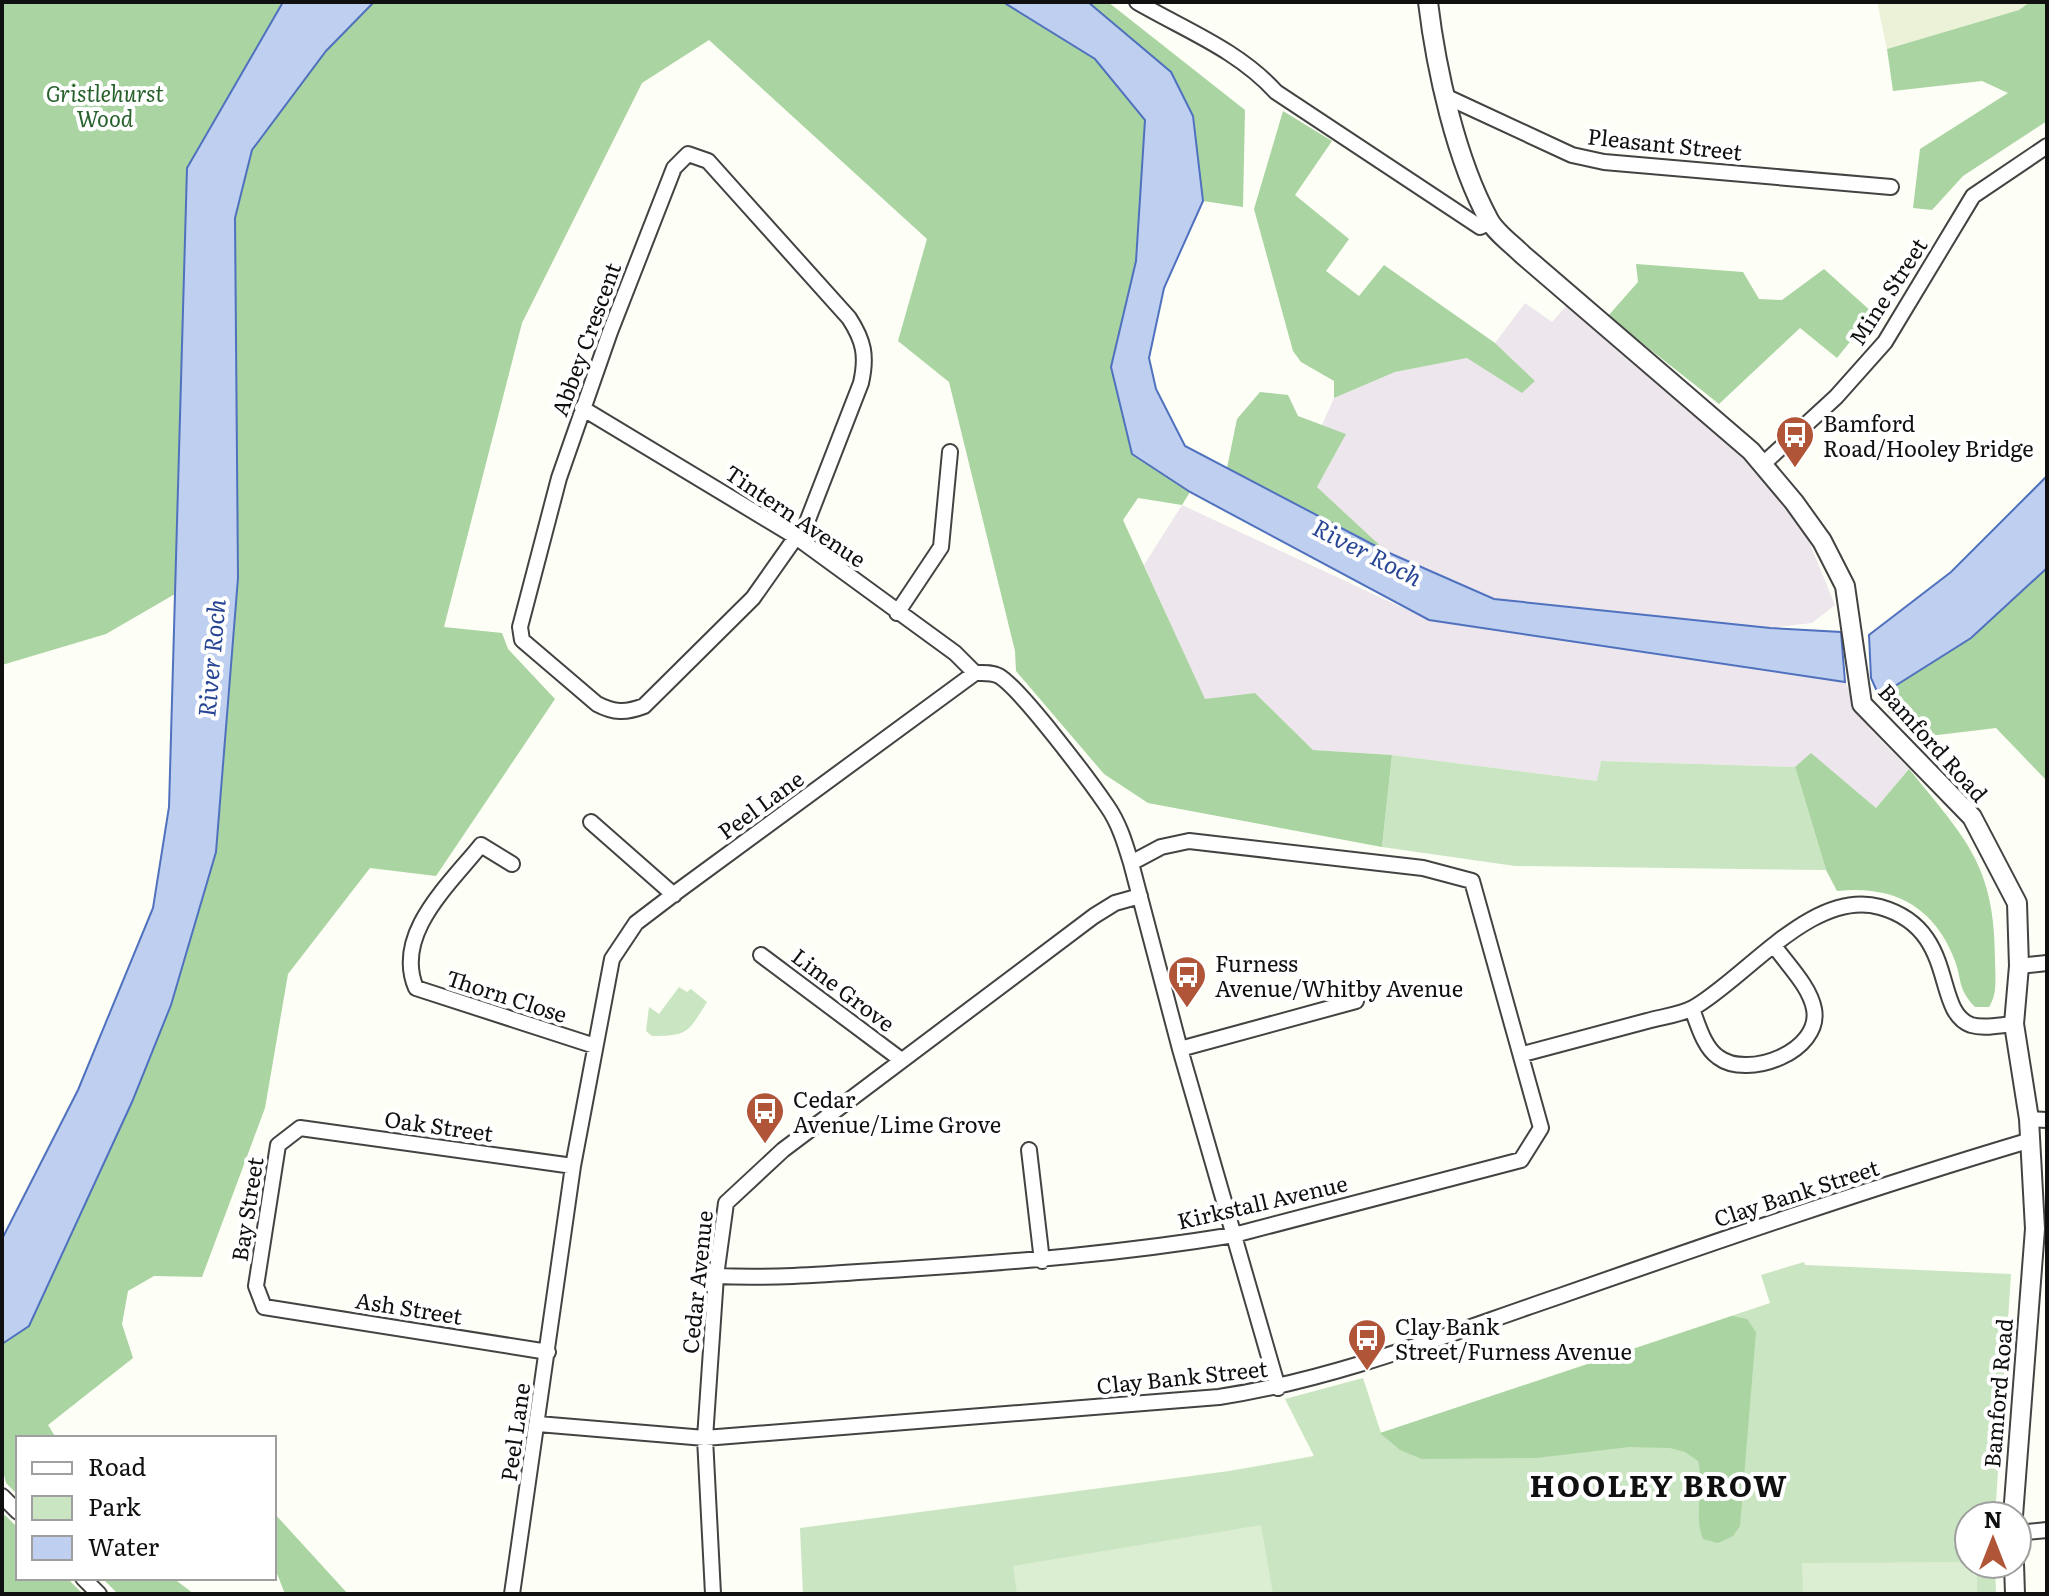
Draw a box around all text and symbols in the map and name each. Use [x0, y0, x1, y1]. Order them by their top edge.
park label: Gristlehurst Wood [46, 76, 164, 134]
street label: Pleasant Street [1586, 118, 1744, 168]
street label: Mine Street [1840, 231, 1934, 351]
street label: Abbey Crescent [542, 257, 628, 420]
place label: Bamford Road/Hooley Bridge [1823, 406, 2034, 464]
bus stop icon: Bamford Road/Hooley Bridge [1774, 414, 1816, 469]
street label: Tintern Avenue [719, 456, 873, 574]
water label: River Roch [1307, 509, 1429, 593]
water label: River Roch [187, 598, 233, 718]
street label: Bamford Road [1872, 675, 1996, 809]
street label: Peel Lane [710, 762, 810, 846]
street label: Lime Grove [786, 939, 902, 1039]
place label: Furness Avenue/Whitby Avenue [1215, 946, 1463, 1004]
bus stop icon: Furness Avenue/Whitby Avenue [1166, 954, 1208, 1009]
street label: Thorn Close [442, 960, 572, 1030]
place label: Cedar Avenue/Lime Grove [793, 1082, 1001, 1140]
bus stop icon: Cedar Avenue/Lime Grove [744, 1090, 786, 1145]
street label: Oak Street [383, 1101, 496, 1149]
street label: Clay Bank Street [1709, 1150, 1883, 1234]
street label: Bay Street [221, 1154, 271, 1264]
street label: Kirkstall Avenue [1174, 1165, 1350, 1237]
street label: Cedar Avenue [672, 1209, 720, 1355]
street label: Ash Street [353, 1282, 465, 1332]
place label: Clay Bank Street/Furness Avenue [1395, 1309, 1632, 1367]
bus stop icon: Clay Bank Street/Furness Avenue [1346, 1317, 1388, 1372]
street label: Bamford Road [1974, 1317, 2020, 1469]
street label: Clay Bank Street [1095, 1351, 1269, 1401]
street label: Peel Lane [491, 1381, 537, 1483]
legend [16, 1436, 276, 1580]
text: Road [88, 1448, 147, 1483]
district label: HOOLEY BROW [1529, 1462, 1789, 1506]
text: Park [88, 1488, 141, 1523]
north arrow [1953, 1500, 2033, 1580]
text: N [1984, 1502, 2002, 1535]
text: Water [88, 1528, 160, 1563]

